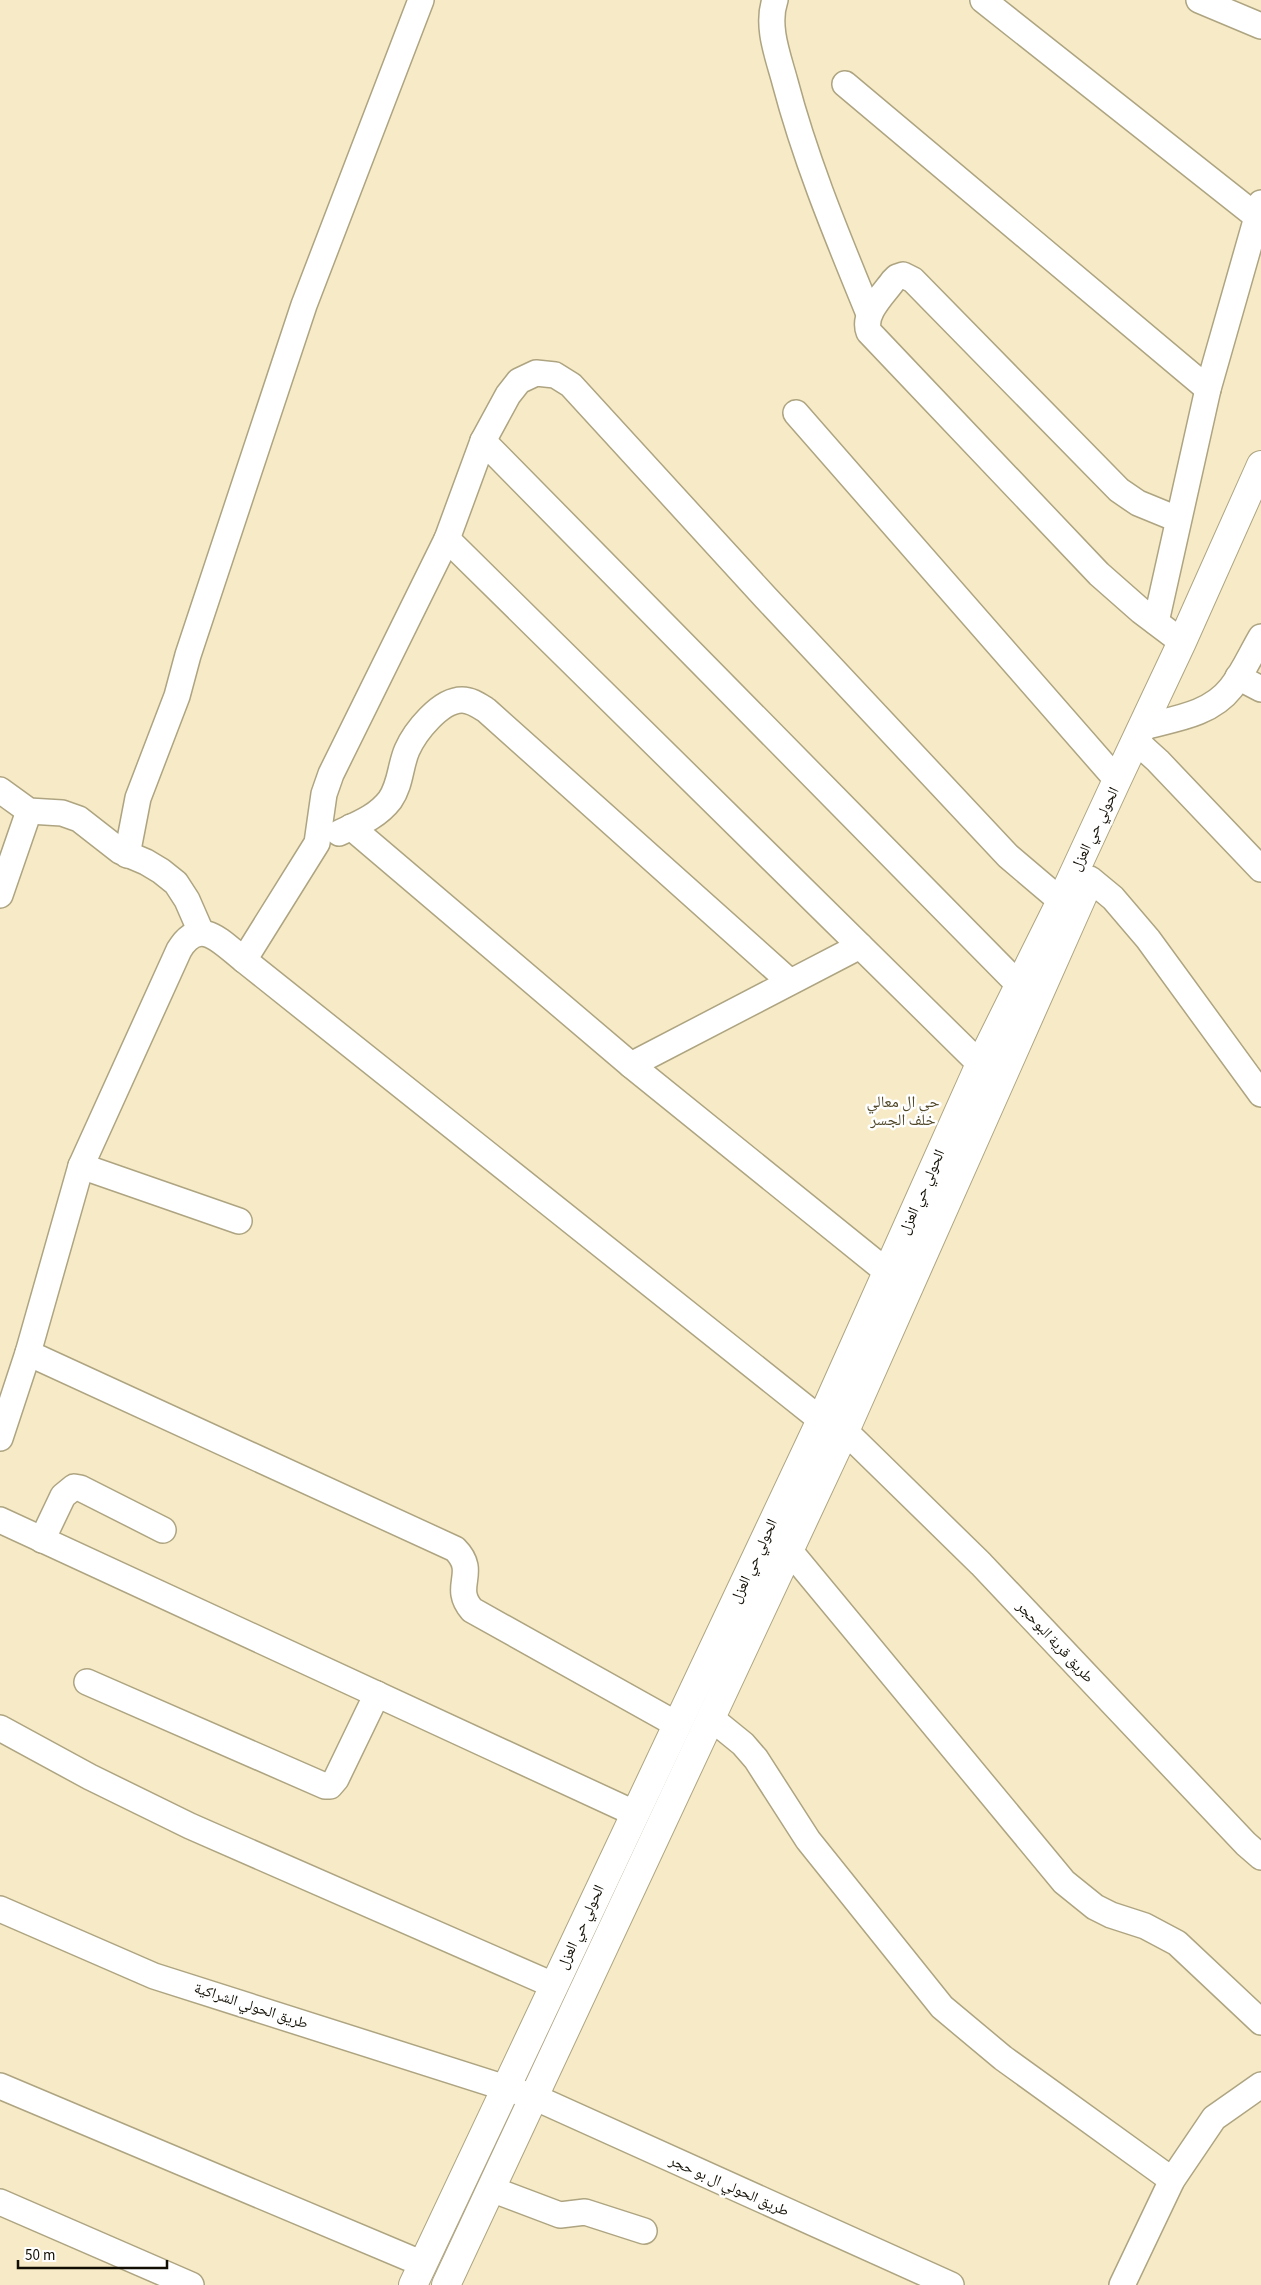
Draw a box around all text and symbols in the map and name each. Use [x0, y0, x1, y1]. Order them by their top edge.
street label: الحولي حي العزل [1066, 783, 1125, 875]
district label: حي ال معالي خلف الجسر [866, 1091, 940, 1131]
street label: الحولي حي العزل [894, 1146, 951, 1238]
street label: الحولي حي العزل [725, 1515, 783, 1607]
street label: طريق قرية البوحجر [1011, 1596, 1098, 1688]
street label: الحولي حي العزل [552, 1881, 610, 1973]
street label: طريق الحولي الشراكية [191, 1978, 311, 2035]
street label: طريق الحولي ال بو حجر [664, 2150, 792, 2223]
scale bar [18, 2238, 166, 2270]
text: 50 m [25, 2245, 55, 2266]

